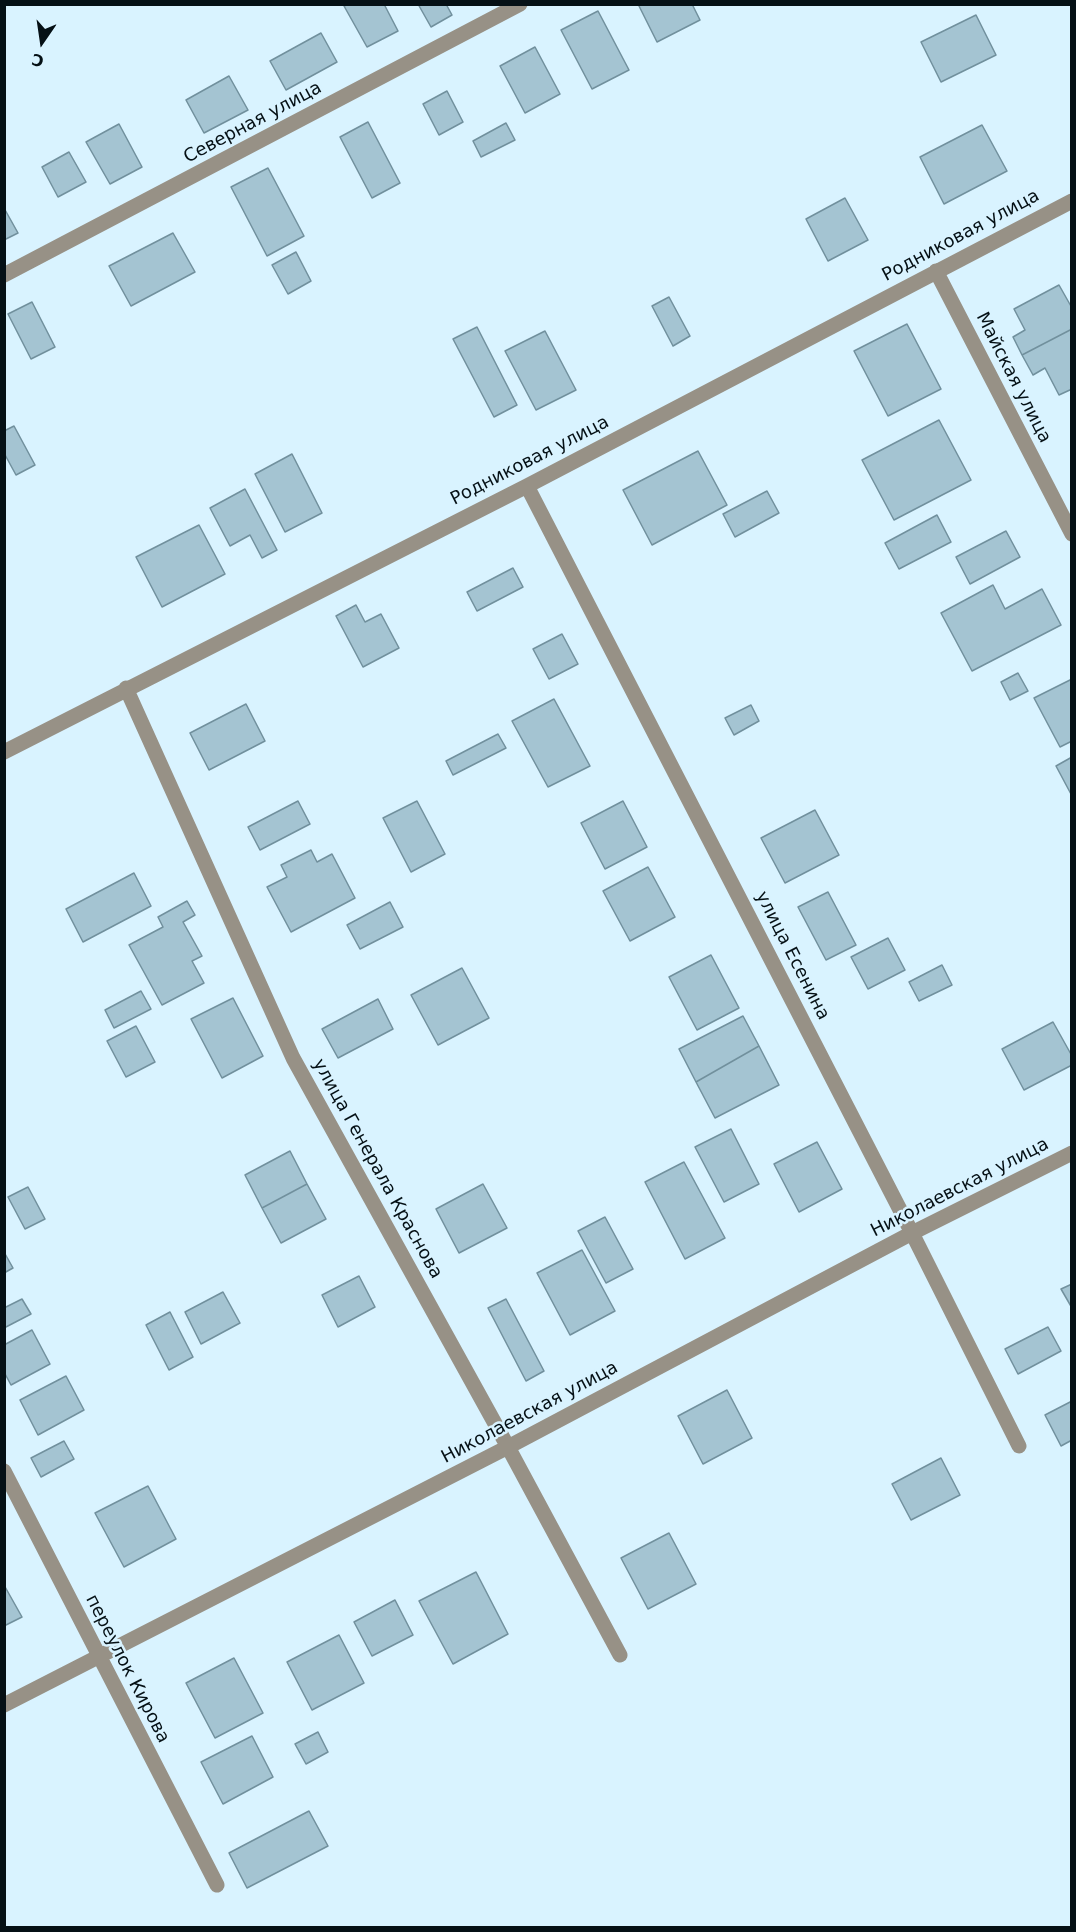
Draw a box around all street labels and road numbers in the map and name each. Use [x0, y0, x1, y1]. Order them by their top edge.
street label: Северная улица [180, 77, 326, 169]
street label: Родниковая улица [879, 185, 1043, 287]
street label: Майская улица [971, 309, 1055, 447]
street label: Родниковая улица [447, 412, 613, 510]
street label: улица Есенина [750, 888, 834, 1024]
street label: улица Генерала Краснова [307, 1055, 447, 1283]
street label: Николаевская улица [867, 1134, 1053, 1242]
street label: Николаевская улица [438, 1357, 622, 1469]
street label: переулок Кирова [80, 1591, 174, 1747]

